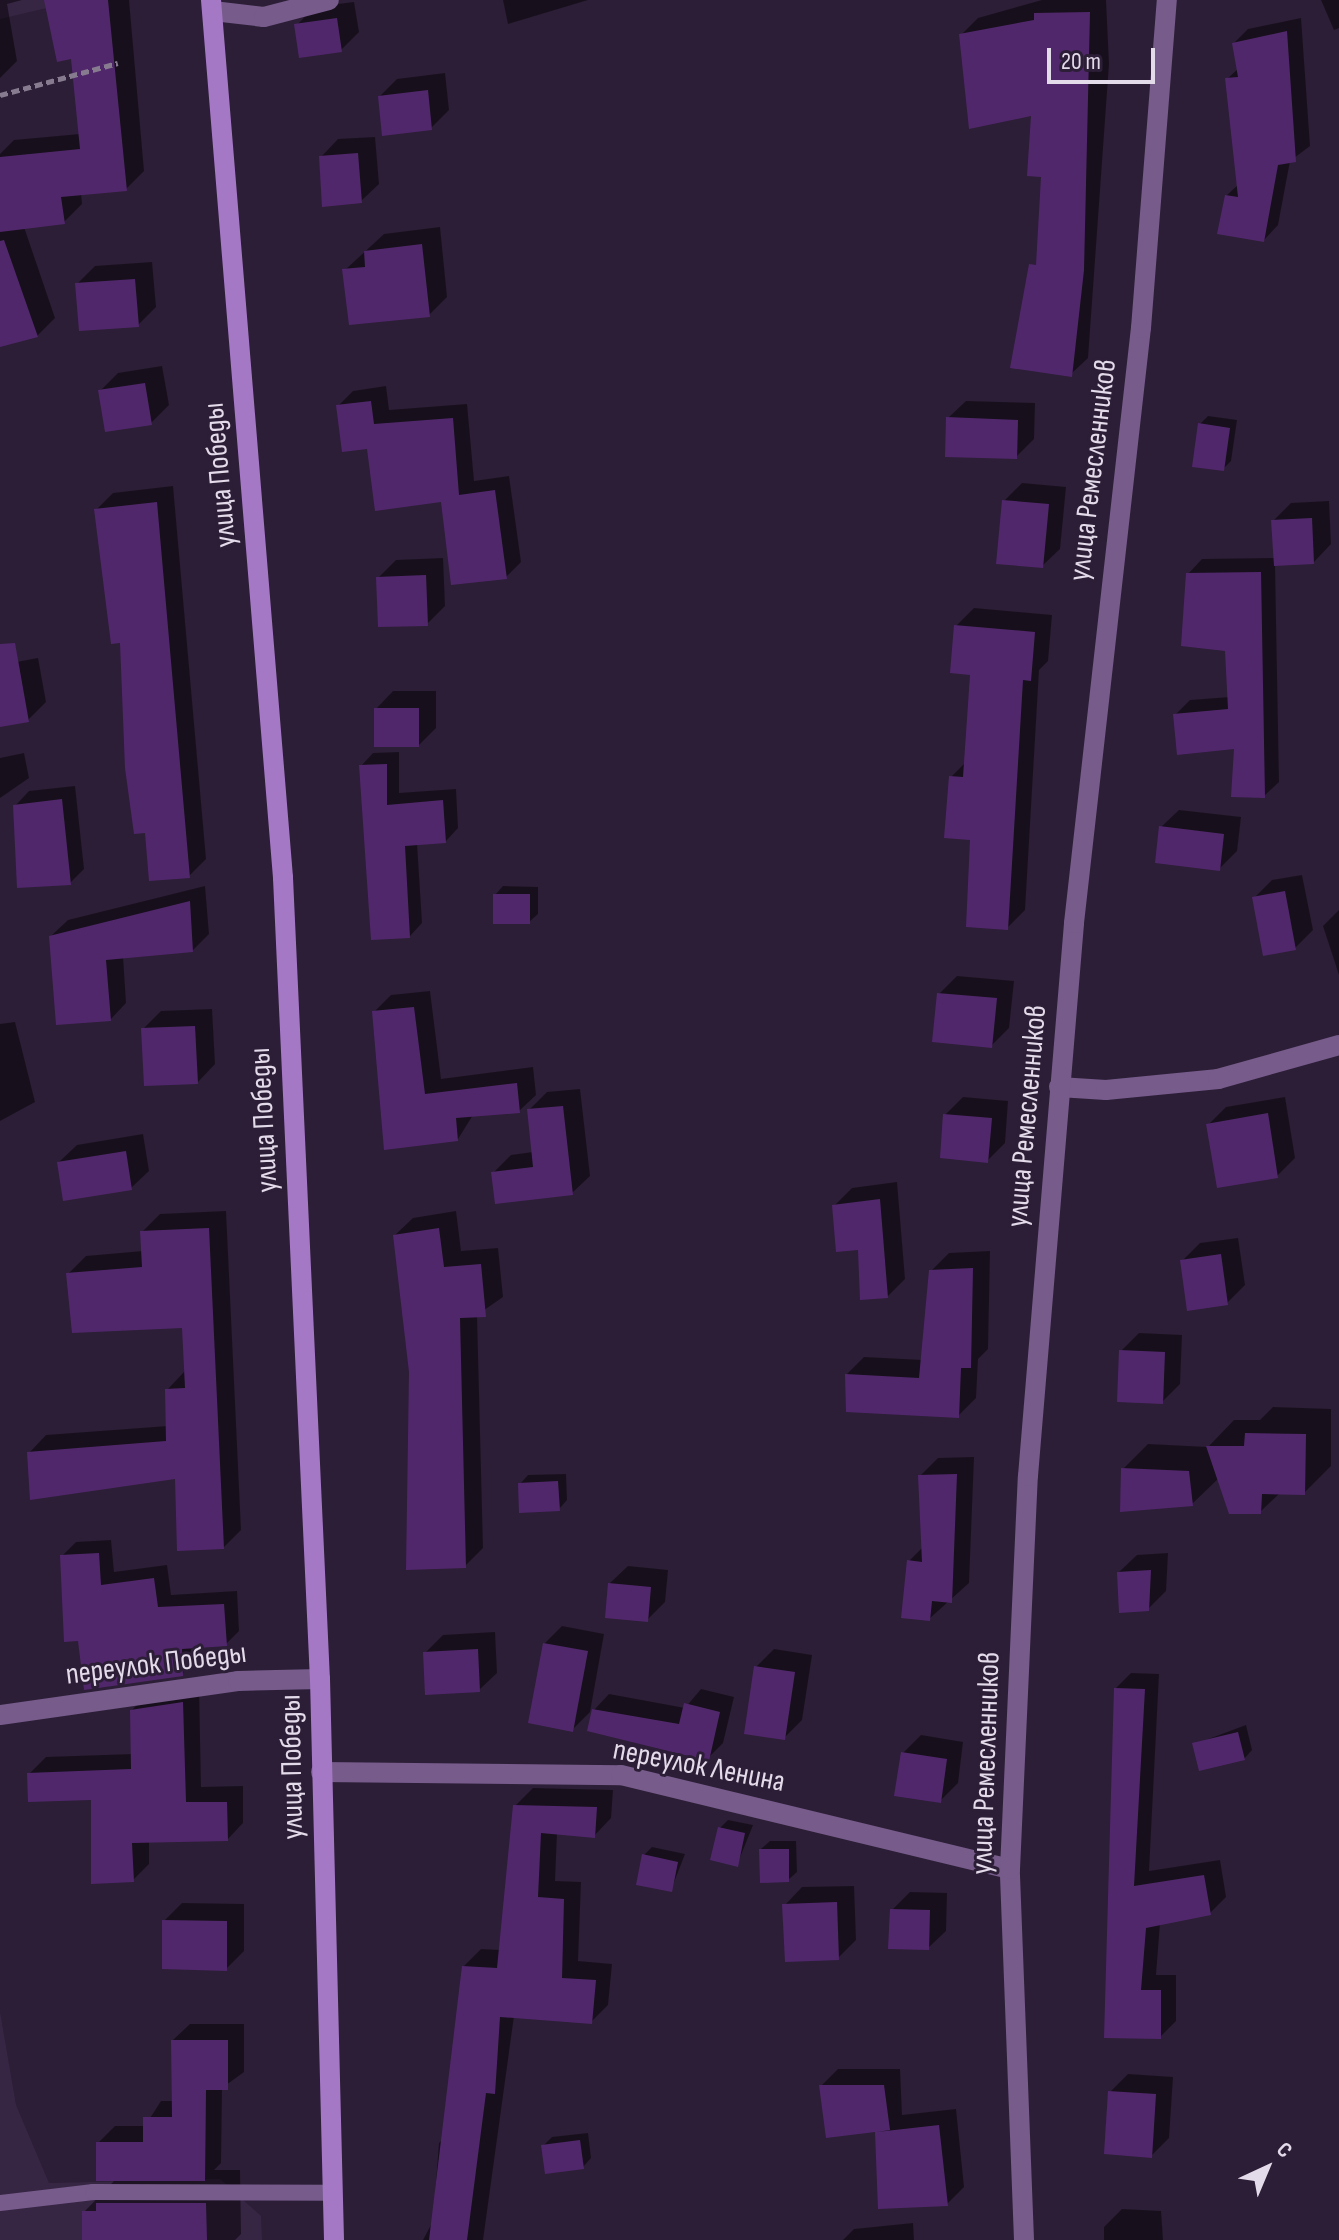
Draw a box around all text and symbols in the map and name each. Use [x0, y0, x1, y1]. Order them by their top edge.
scale bar [1051, 32, 1159, 82]
text: 20 m [1061, 47, 1101, 76]
street label: улица Ремесленников [1062, 357, 1124, 583]
street label: улица Победы [196, 401, 244, 549]
street label: улица Ремесленников [999, 1003, 1055, 1229]
street label: улица Победы [242, 1047, 286, 1193]
street label: переулок Победы [64, 1635, 248, 1693]
street label: улица Ремесленников [964, 1651, 1008, 1875]
street label: улица Победы [273, 1694, 311, 1840]
street label: переулок Ленина [610, 1732, 788, 1800]
north arrow [1227, 2128, 1307, 2208]
text: С [1271, 2137, 1297, 2164]

